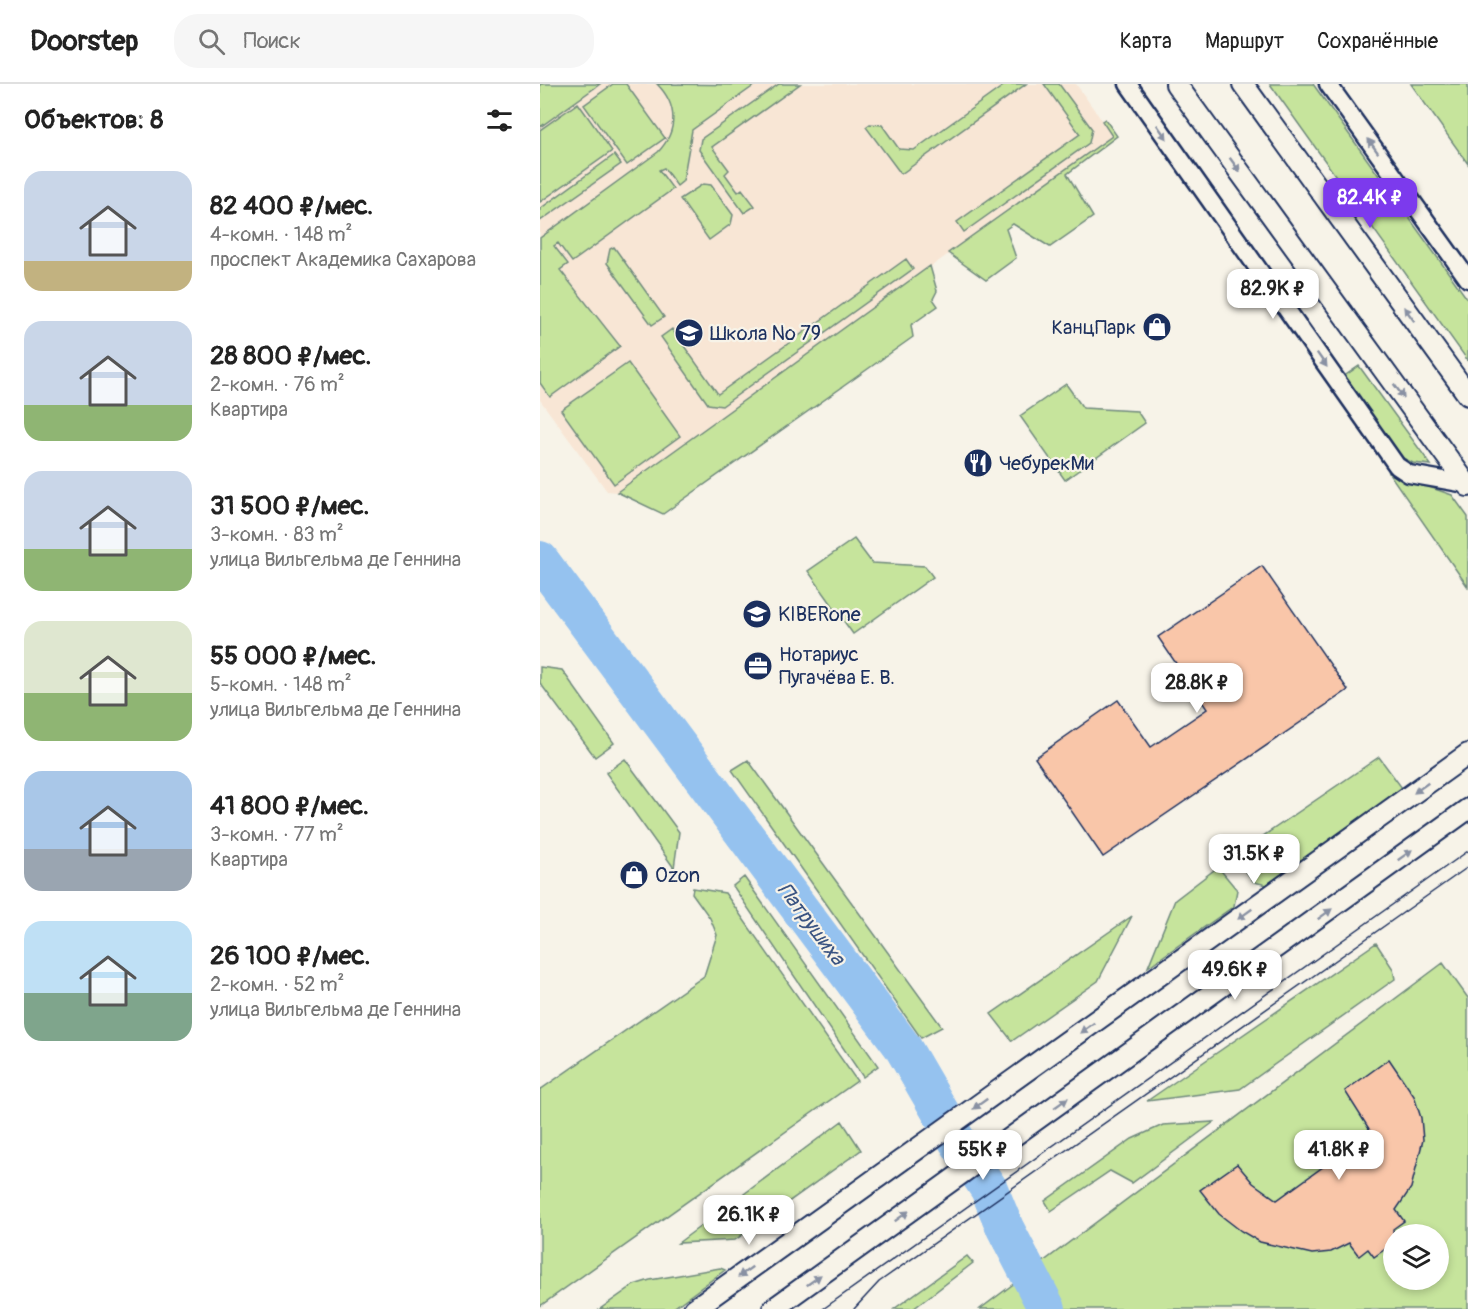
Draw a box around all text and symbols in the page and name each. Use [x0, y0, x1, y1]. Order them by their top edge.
search box [174, 14, 594, 68]
text: Doorstep [30, 24, 138, 59]
icon: search [195, 25, 228, 58]
text: Поиск [243, 27, 301, 55]
text: Карта [1120, 28, 1172, 55]
text: Маршрут [1205, 28, 1284, 55]
text: Сохранённые [1317, 28, 1438, 55]
text: Объектов: 8 [24, 104, 163, 136]
icon: filters [483, 104, 516, 137]
one-way arrow [1156, 123, 1168, 139]
one-way arrow [1367, 139, 1379, 154]
one-way arrow [1229, 157, 1241, 173]
pin: 82.4K ₽ [1315, 178, 1425, 229]
text: 82.4K ₽ [1337, 185, 1403, 210]
text: 82 400 ₽/мес. [210, 190, 373, 222]
icon: home [72, 195, 144, 267]
text: 4-комн. · 148 m² [210, 222, 352, 247]
text: проспект Академика Сахарова [210, 247, 476, 272]
pin: 82.9K ₽ [1218, 269, 1328, 320]
text: 82.9K ₽ [1241, 276, 1305, 301]
one-way arrow [1403, 306, 1415, 322]
shop icon: КанцПарк [1141, 311, 1173, 343]
place label: КанцПарк [1052, 315, 1136, 340]
school or university icon: Школа № 79 [673, 317, 705, 349]
place label: Школа № 79 [710, 321, 821, 346]
text: 28 800 ₽/мес. [210, 340, 371, 372]
icon: home [72, 345, 144, 417]
one-way arrow [1316, 352, 1327, 368]
text: 2-комн. · 76 m² [210, 372, 345, 397]
one-way arrow [1393, 383, 1405, 399]
text: Квартира [210, 397, 288, 422]
restaurant icon: ЧебурекМи [962, 447, 994, 479]
place label: ЧебурекМи [999, 451, 1094, 476]
text: 31 500 ₽/мес. [210, 490, 369, 522]
icon: home [72, 495, 144, 567]
text: 3-комн. · 83 m² [210, 522, 344, 547]
text: улица Вильгельма де Геннина [210, 547, 461, 572]
school or university icon: KIBERone [741, 598, 773, 630]
place label: KIBERone [778, 602, 861, 627]
text: 55 000 ₽/мес. [210, 640, 377, 672]
place label: Нотариус Пугачёва Е. В. [779, 642, 895, 690]
icon: home [72, 645, 144, 717]
office icon: Нотариус Пугачёва Е. В. [742, 650, 774, 682]
pin: 28.8K ₽ [1142, 663, 1252, 714]
text: 28.8K ₽ [1165, 670, 1229, 695]
text: 5-комн. · 148 m² [210, 672, 352, 697]
text: улица Вильгельма де Геннина [210, 697, 461, 722]
one-way arrow [1413, 782, 1429, 794]
text: 41 800 ₽/мес. [210, 790, 369, 822]
icon: home [72, 795, 144, 867]
text: 3-комн. · 77 m² [210, 822, 344, 847]
pin: 31.5K ₽ [1199, 834, 1309, 885]
text: 31.5K ₽ [1223, 841, 1285, 866]
text: Квартира [210, 847, 288, 872]
one-way arrow [1397, 849, 1413, 861]
shop icon: Ozon [618, 859, 650, 891]
place label: Ozon [655, 863, 700, 888]
water label: Патрушиха [771, 877, 851, 972]
one-way arrow [1238, 908, 1254, 920]
one-way arrow [1316, 908, 1332, 920]
text: 26 100 ₽/мес. [210, 940, 370, 972]
icon: home [72, 945, 144, 1017]
pin: 49.6K ₽ [1180, 950, 1290, 1001]
text: 49.6K ₽ [1202, 957, 1268, 982]
text: 2-комн. · 52 m² [210, 972, 344, 997]
text: улица Вильгельма де Геннина [210, 997, 461, 1022]
one-way arrow [1079, 1022, 1095, 1034]
one-way arrow [1052, 1097, 1068, 1109]
one-way arrow [972, 1098, 988, 1109]
pin: 55K ₽ [941, 1130, 1025, 1181]
pin: 41.8K ₽ [1284, 1130, 1394, 1181]
text: 55K ₽ [958, 1137, 1008, 1162]
text: 41.8K ₽ [1308, 1137, 1370, 1162]
pin: 26.1K ₽ [694, 1195, 804, 1246]
text: 26.1K ₽ [717, 1202, 781, 1227]
one-way arrow [894, 1211, 910, 1222]
map controls [1383, 1224, 1449, 1290]
button: layers [1383, 1224, 1449, 1290]
one-way arrow [738, 1266, 754, 1278]
one-way arrow [806, 1274, 821, 1286]

